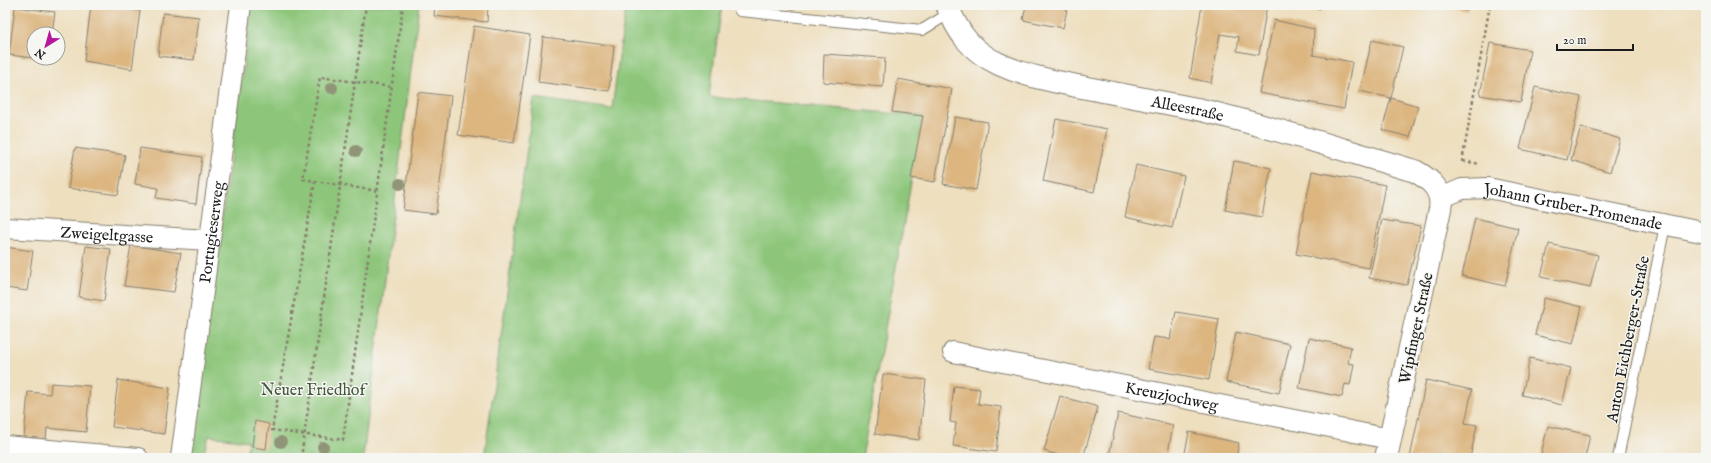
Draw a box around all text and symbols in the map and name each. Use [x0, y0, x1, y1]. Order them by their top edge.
north arrow [26, 26, 66, 66]
scale bar [1557, 26, 1633, 52]
text: 20 m [1563, 33, 1586, 48]
text: N [32, 44, 49, 62]
street label: Alleestraße [1148, 92, 1226, 127]
street label: Portugieserweg [196, 180, 230, 285]
street label: Johann Gruber-Promenade [1482, 180, 1664, 236]
street label: Zweigeltgasse [60, 223, 154, 249]
street label: Anton Eichberger-Straße [1603, 254, 1655, 425]
street label: Wipfinger Straße [1395, 271, 1439, 386]
street label: Kreuzjochweg [1123, 378, 1220, 417]
park label: Neuer Friedhof [261, 381, 368, 401]

